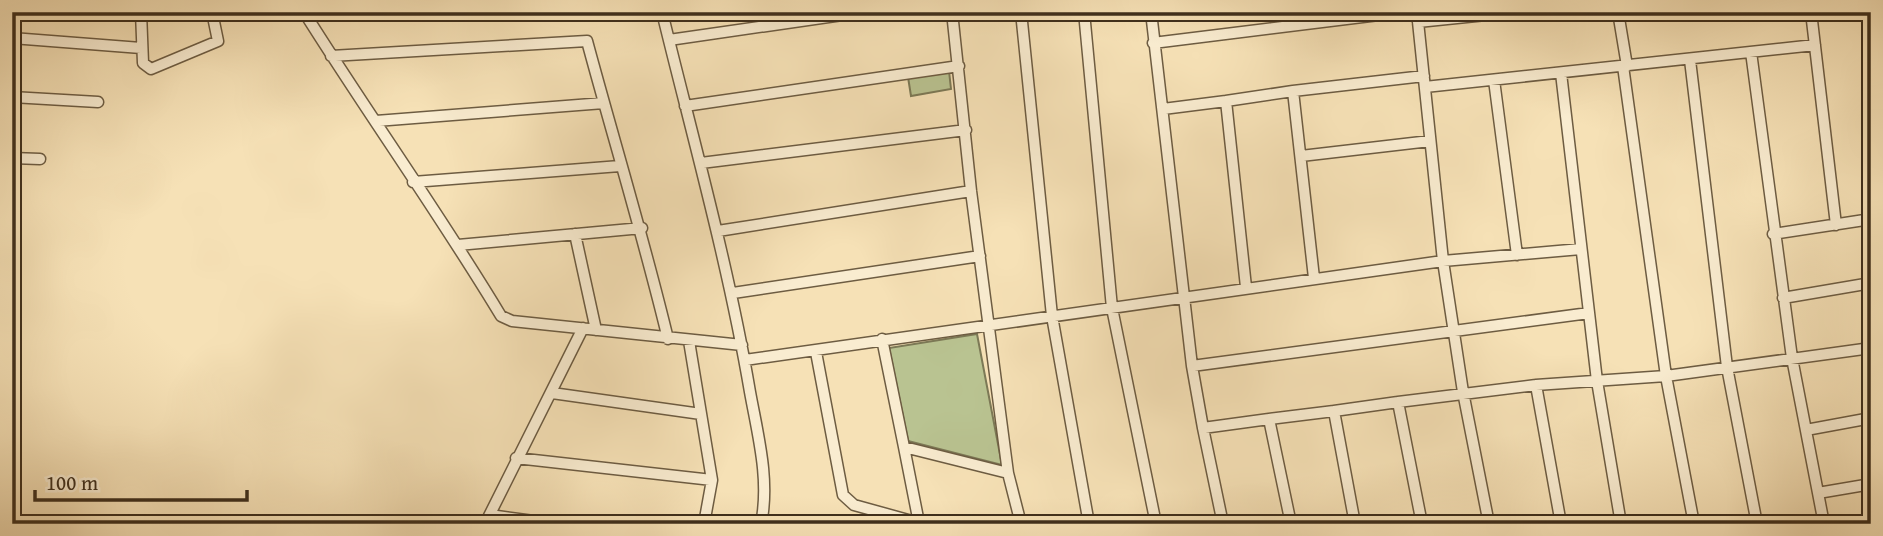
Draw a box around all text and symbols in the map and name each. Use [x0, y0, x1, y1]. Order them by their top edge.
scale bar [35, 459, 247, 503]
text: 100 m [46, 467, 98, 498]

